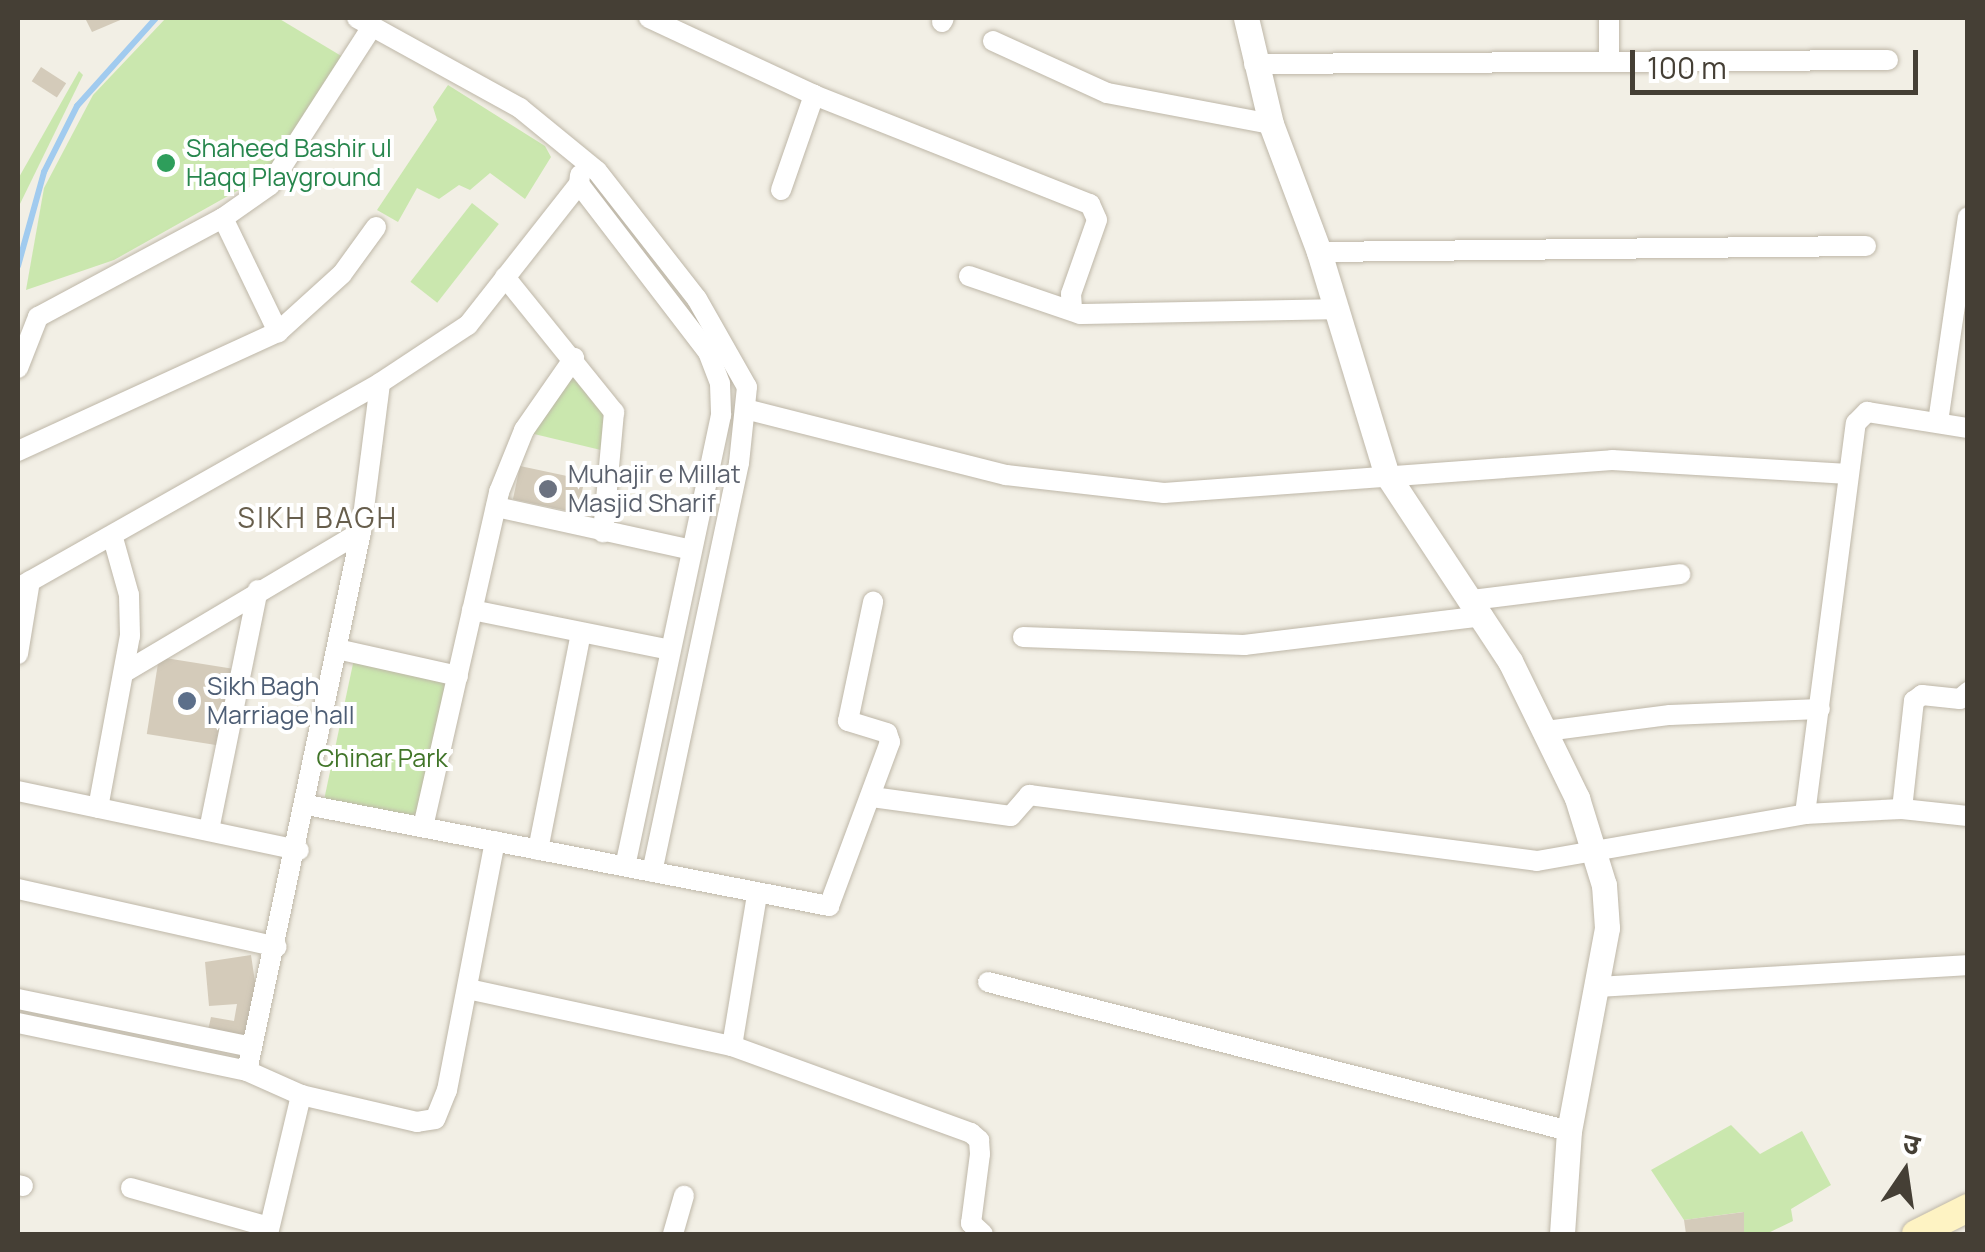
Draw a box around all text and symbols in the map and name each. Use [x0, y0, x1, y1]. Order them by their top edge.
scale bar [1635, 30, 1922, 92]
text: 100 m [1647, 47, 1727, 88]
place label: Shaheed Bashir ul Haqq Playground [186, 134, 392, 193]
marker: Shaheed Bashir ul Haqq Playground [155, 152, 177, 174]
place label: Muhajir e Millat Masjid Sharif [568, 460, 741, 519]
marker: Muhajir e Millat Masjid Sharif [537, 478, 559, 500]
district label: SIKH BAGH [238, 500, 398, 534]
place label: Sikh Bagh Marriage hall [207, 672, 354, 731]
marker: Sikh Bagh Marriage hall [176, 690, 198, 712]
park label: Chinar Park [316, 743, 448, 773]
north arrow [1855, 1122, 1955, 1222]
text: उ [1899, 1122, 1924, 1163]

